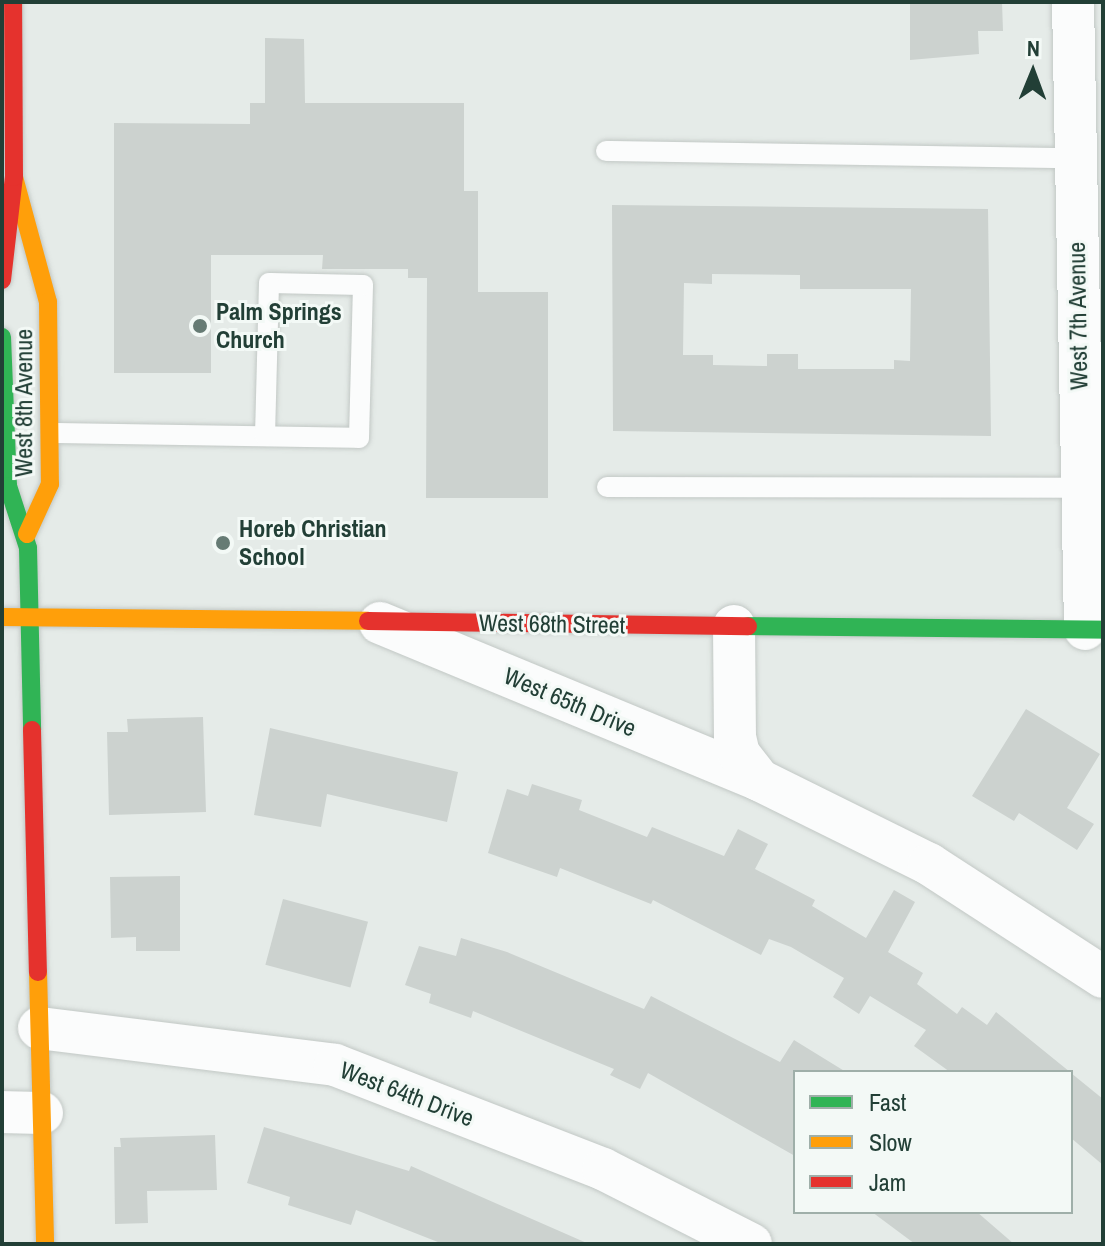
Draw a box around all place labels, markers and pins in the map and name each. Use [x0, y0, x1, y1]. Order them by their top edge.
place label: Palm Springs Church [216, 298, 342, 354]
marker: Palm Springs Church [191, 317, 209, 335]
place label: Horeb Christian School [239, 515, 387, 571]
marker: Horeb Christian School [214, 534, 232, 552]

